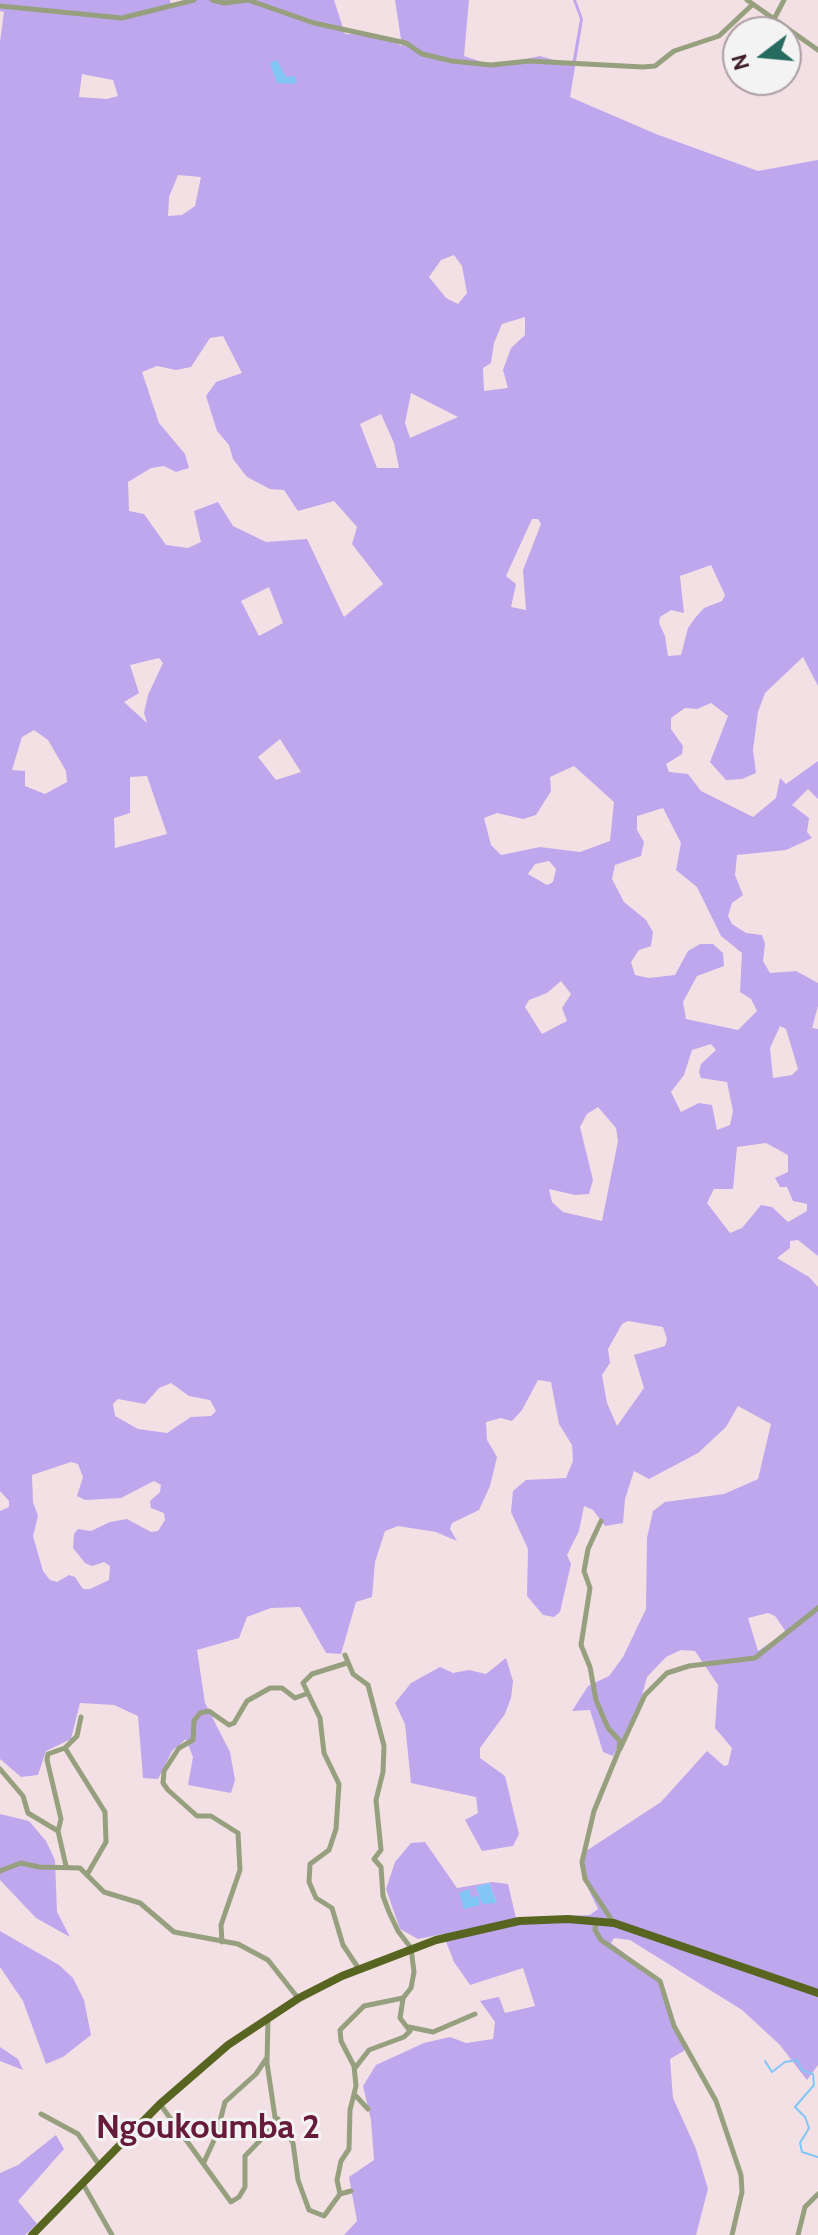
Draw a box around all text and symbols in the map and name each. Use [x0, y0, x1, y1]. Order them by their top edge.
north arrow [722, 16, 802, 96]
text: N [725, 51, 755, 73]
district label: Ngoukoumba 2 [96, 2108, 320, 2148]

